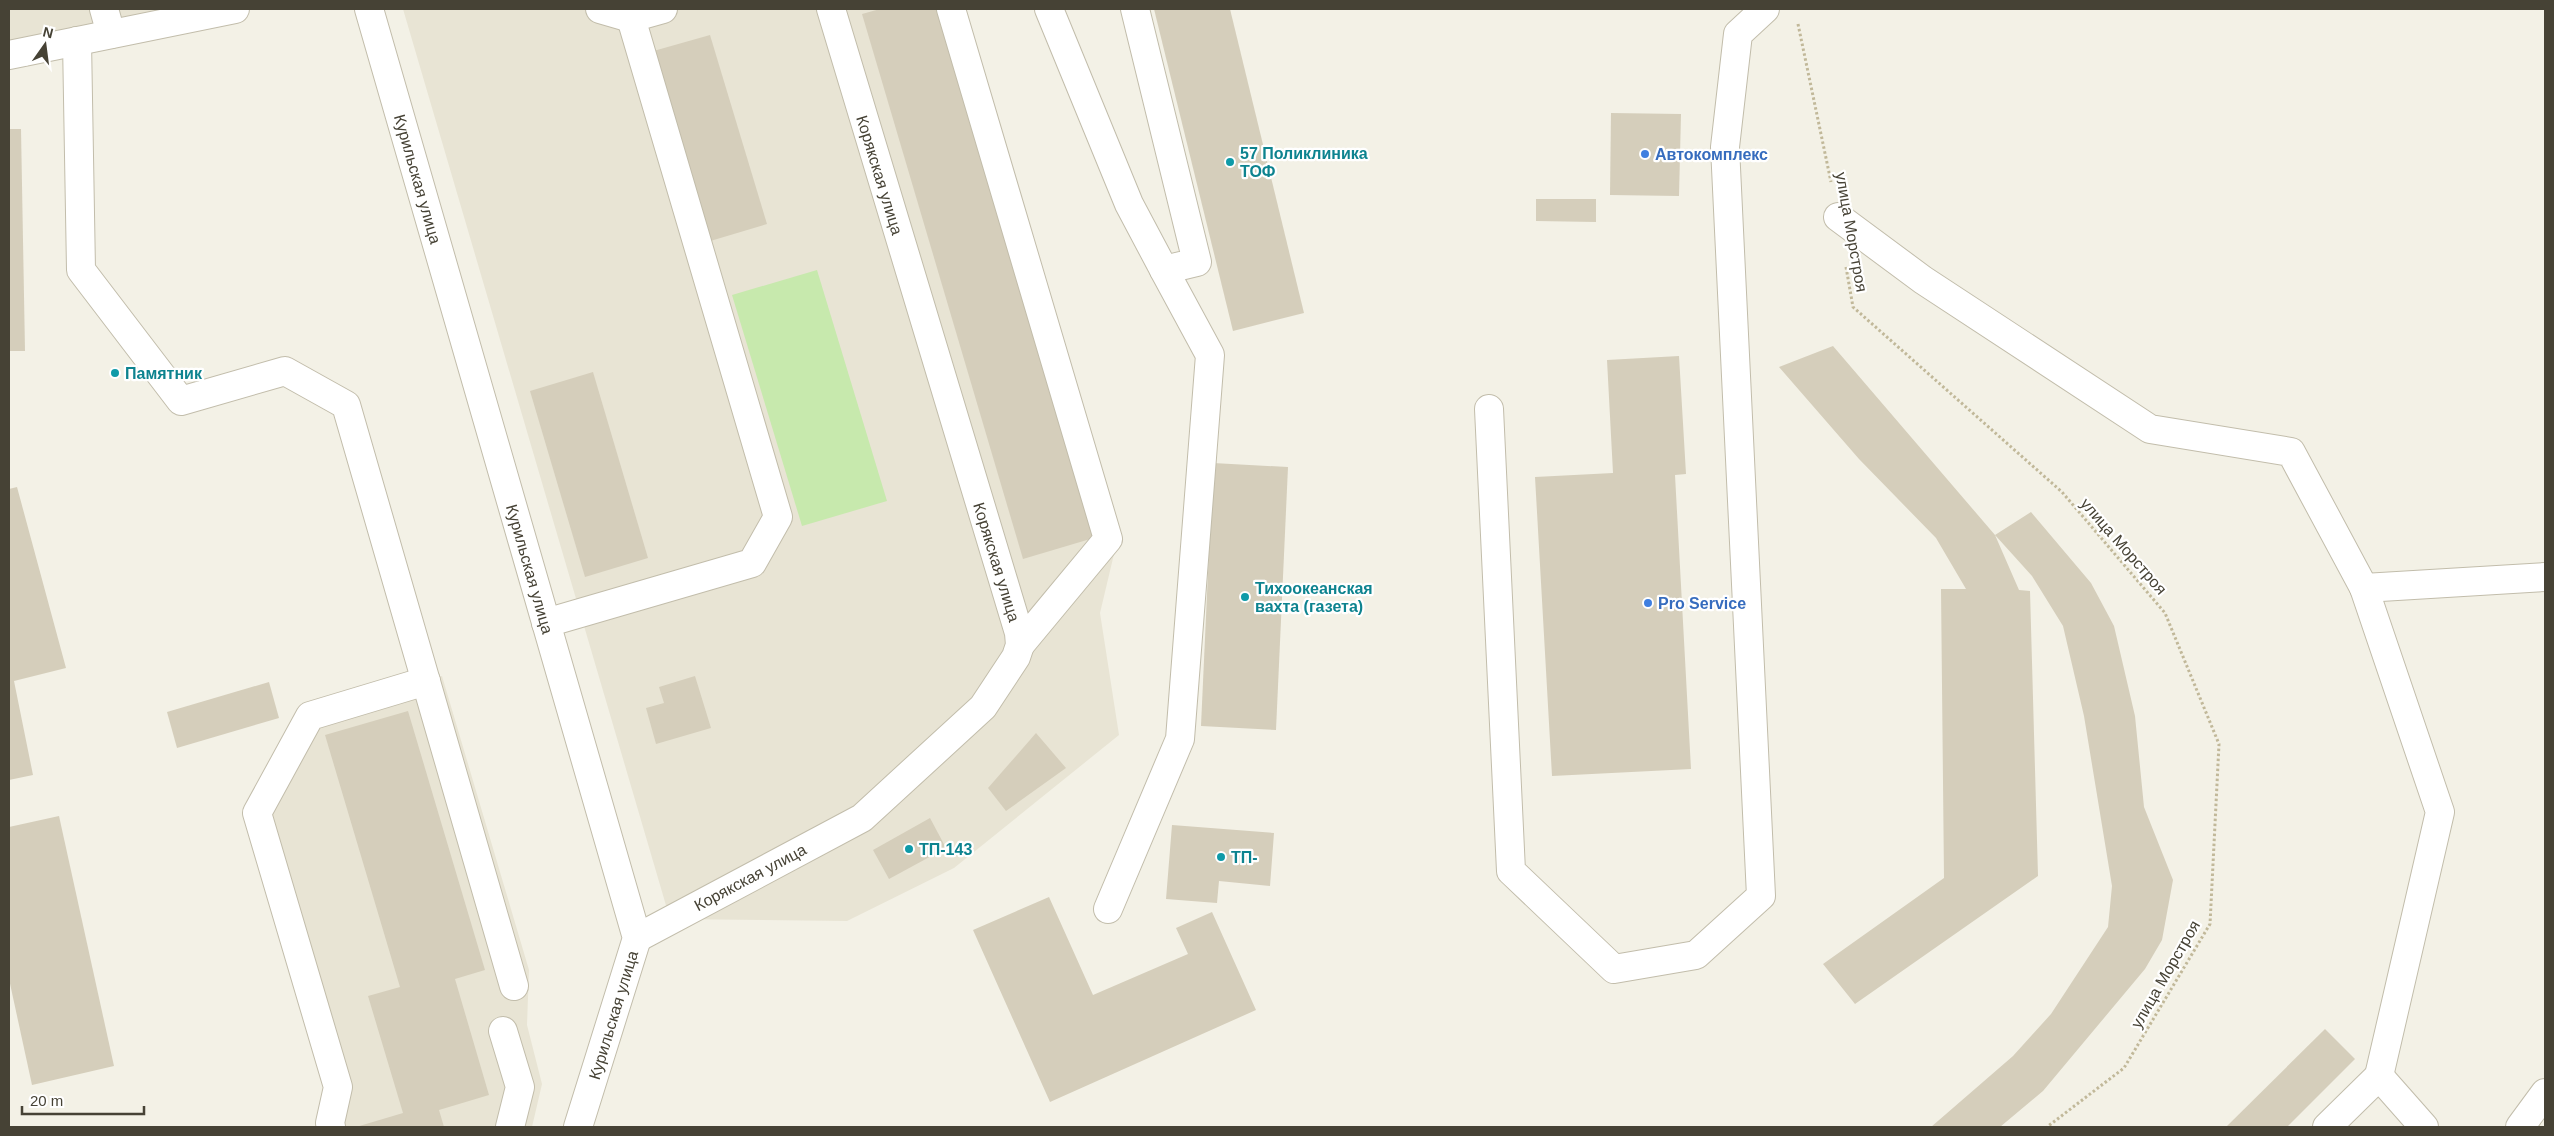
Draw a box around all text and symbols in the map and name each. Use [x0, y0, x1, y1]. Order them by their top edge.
north arrow [20, 20, 70, 70]
text: N [41, 23, 55, 41]
street label: Курильская улица [391, 112, 444, 246]
street label: Корякская улица [853, 113, 906, 237]
place label: 57 Поликлиника ТОФ [1240, 145, 1368, 180]
place label: Автокомплекс [1655, 146, 1768, 163]
marker: Автокомплекс [1639, 148, 1651, 160]
marker: 57 Поликлиника ТОФ [1224, 156, 1236, 168]
street label: улица Морстроя [1833, 171, 1870, 293]
place label: Памятник [125, 365, 203, 382]
marker: Памятник [109, 367, 121, 379]
street label: улица Морстроя [2077, 495, 2170, 598]
street label: Корякская улица [970, 500, 1023, 624]
street label: Курильская улица [503, 502, 556, 636]
place label: Тихоокеанская вахта (газета) [1255, 580, 1373, 615]
marker: Тихоокеанская вахта (газета) [1239, 591, 1251, 603]
place label: Pro Service [1658, 595, 1746, 612]
marker: Pro Service [1642, 597, 1654, 609]
street label: Корякская улица [691, 841, 809, 914]
place label: ТП-143 [919, 841, 972, 858]
marker: ТП-143 [903, 843, 915, 855]
place label: ТП- [1231, 849, 1258, 866]
marker: ТП- [1215, 851, 1227, 863]
street label: улица Морстроя [2128, 917, 2203, 1031]
street label: Курильская улица [586, 948, 641, 1082]
scale bar [22, 1084, 145, 1116]
text: 20 m [30, 1092, 63, 1109]

